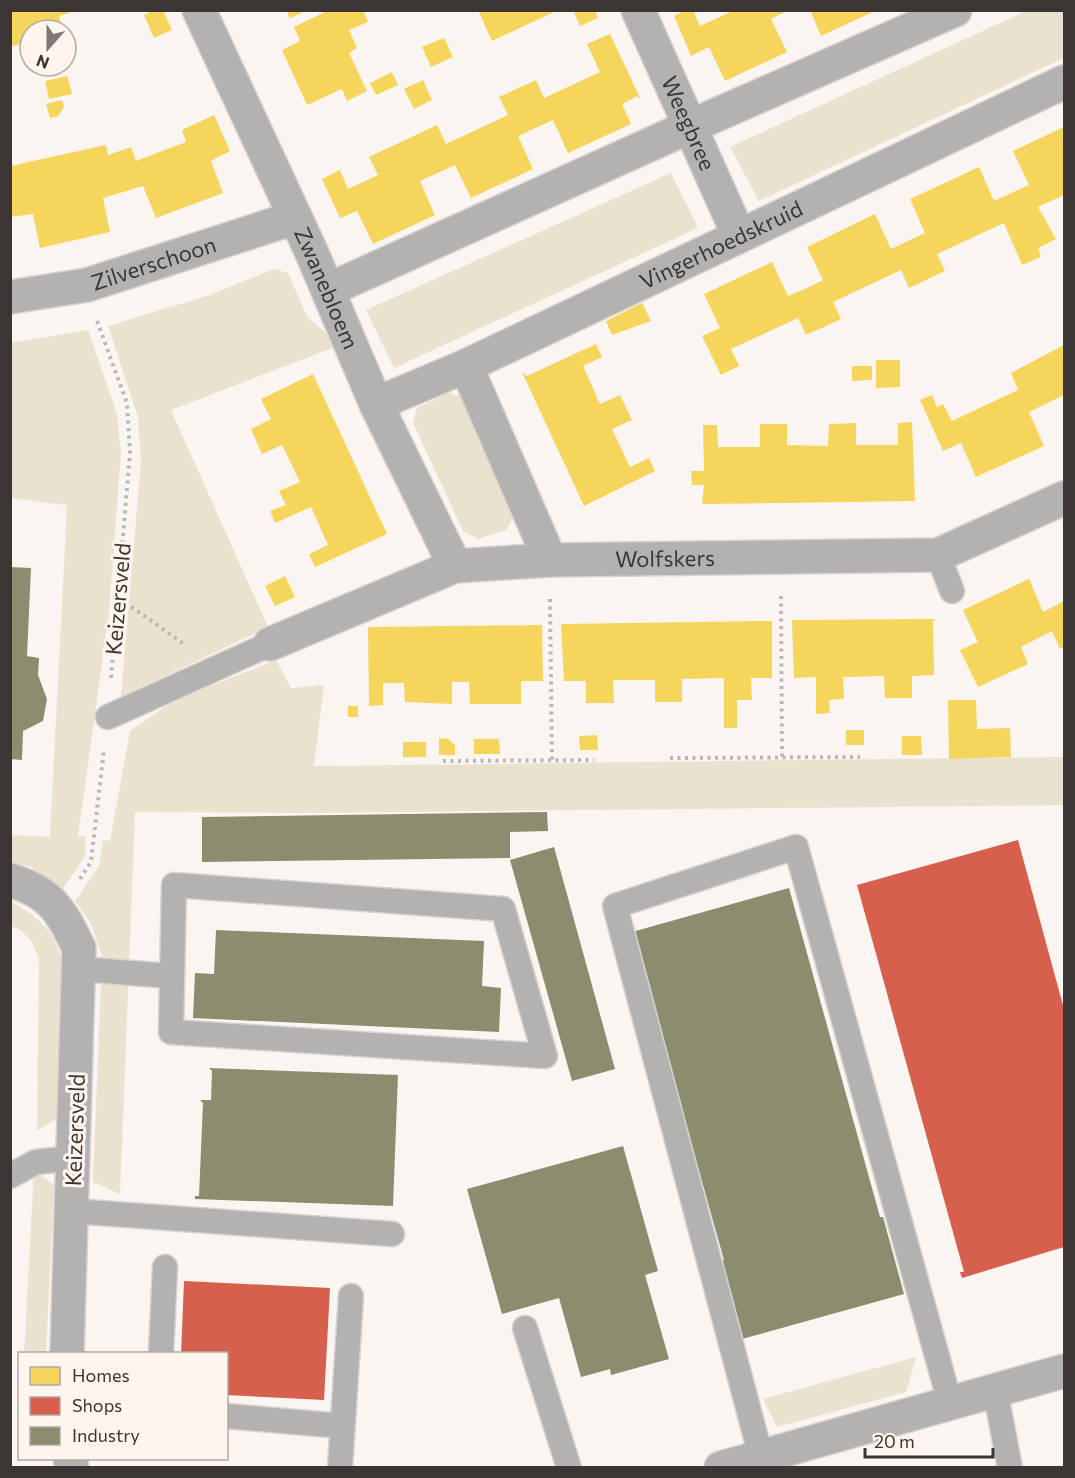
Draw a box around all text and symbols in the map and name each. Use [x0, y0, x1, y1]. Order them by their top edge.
north arrow [18, 18, 78, 78]
text: N [33, 51, 51, 73]
street label: Weegbree [656, 72, 722, 174]
street label: Vingerhoedskruid [635, 194, 807, 295]
street label: Zwanebloem [289, 223, 365, 353]
street label: Zilverschoon [88, 230, 219, 296]
street label: Keizersveld [99, 542, 136, 656]
street label: Wolfskers [615, 544, 715, 572]
street label: Keizersveld [59, 1073, 90, 1187]
legend [18, 1352, 228, 1460]
text: Homes [72, 1364, 130, 1386]
text: Shops [72, 1394, 122, 1416]
scale bar [865, 1421, 992, 1459]
text: Industry [72, 1424, 140, 1446]
text: 20 m [874, 1430, 915, 1452]

